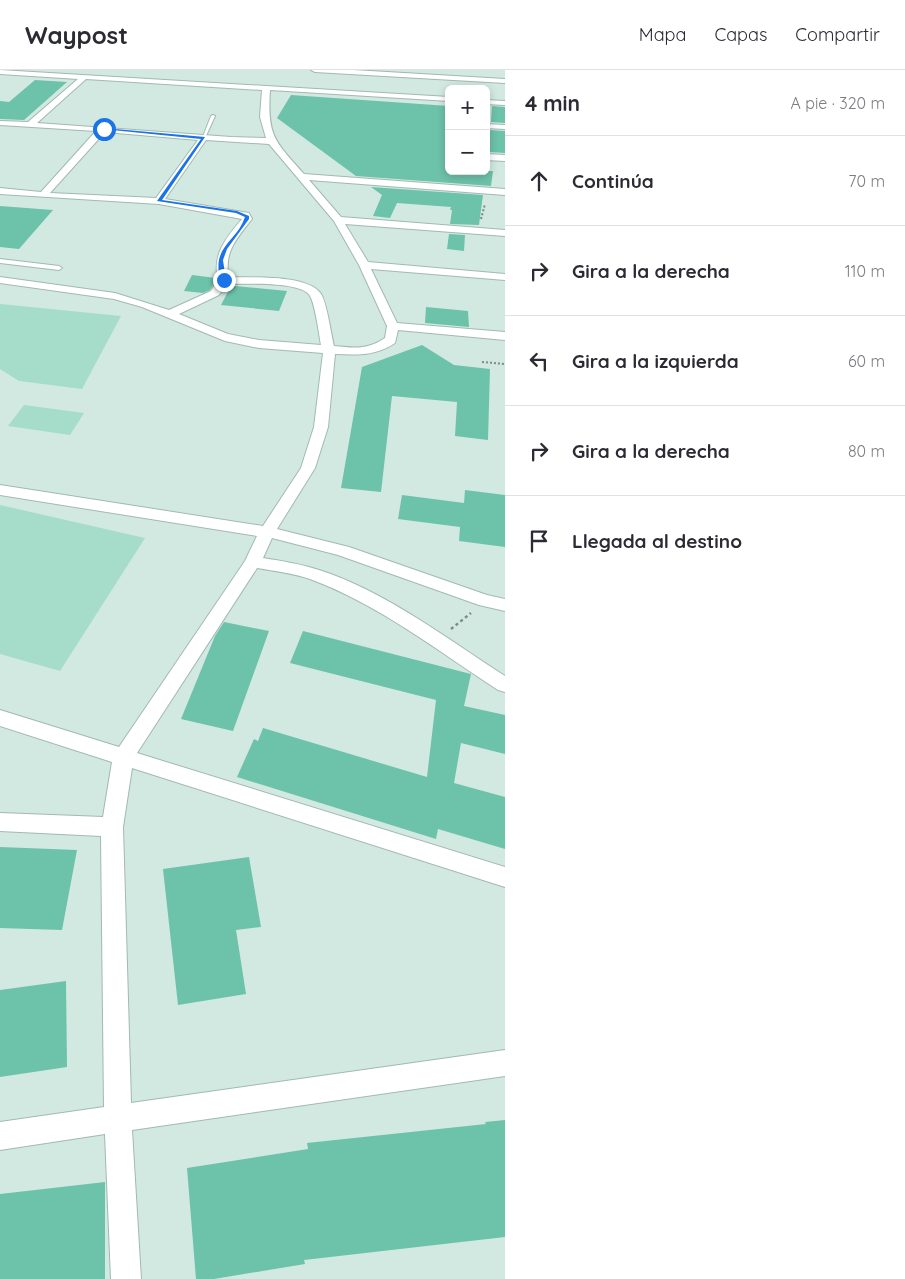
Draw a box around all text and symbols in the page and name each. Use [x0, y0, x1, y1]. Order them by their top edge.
text: Waypost [25, 20, 128, 50]
text: Mapa [639, 23, 686, 46]
text: Capas [714, 23, 767, 46]
text: Compartir [795, 23, 880, 46]
map controls [445, 85, 490, 175]
button: + [445, 85, 490, 130]
text: 4 min [525, 90, 580, 116]
text: A pie · 320 m [791, 93, 885, 113]
route start [93, 118, 116, 141]
button: − [445, 130, 490, 175]
icon: ahead [525, 167, 553, 195]
text: Continúa [572, 169, 654, 193]
text: 70 m [848, 171, 885, 191]
icon: right [525, 257, 553, 285]
text: Gira a la derecha [572, 259, 730, 283]
text: 110 m [845, 261, 885, 281]
route end [213, 269, 236, 292]
icon: left [525, 347, 553, 375]
text: Gira a la izquierda [572, 349, 739, 373]
text: 60 m [848, 351, 885, 371]
icon: right [525, 437, 553, 465]
text: Gira a la derecha [572, 439, 730, 463]
text: 80 m [848, 441, 885, 461]
icon: arrive [525, 527, 553, 555]
text: Llegada al destino [572, 529, 742, 553]

